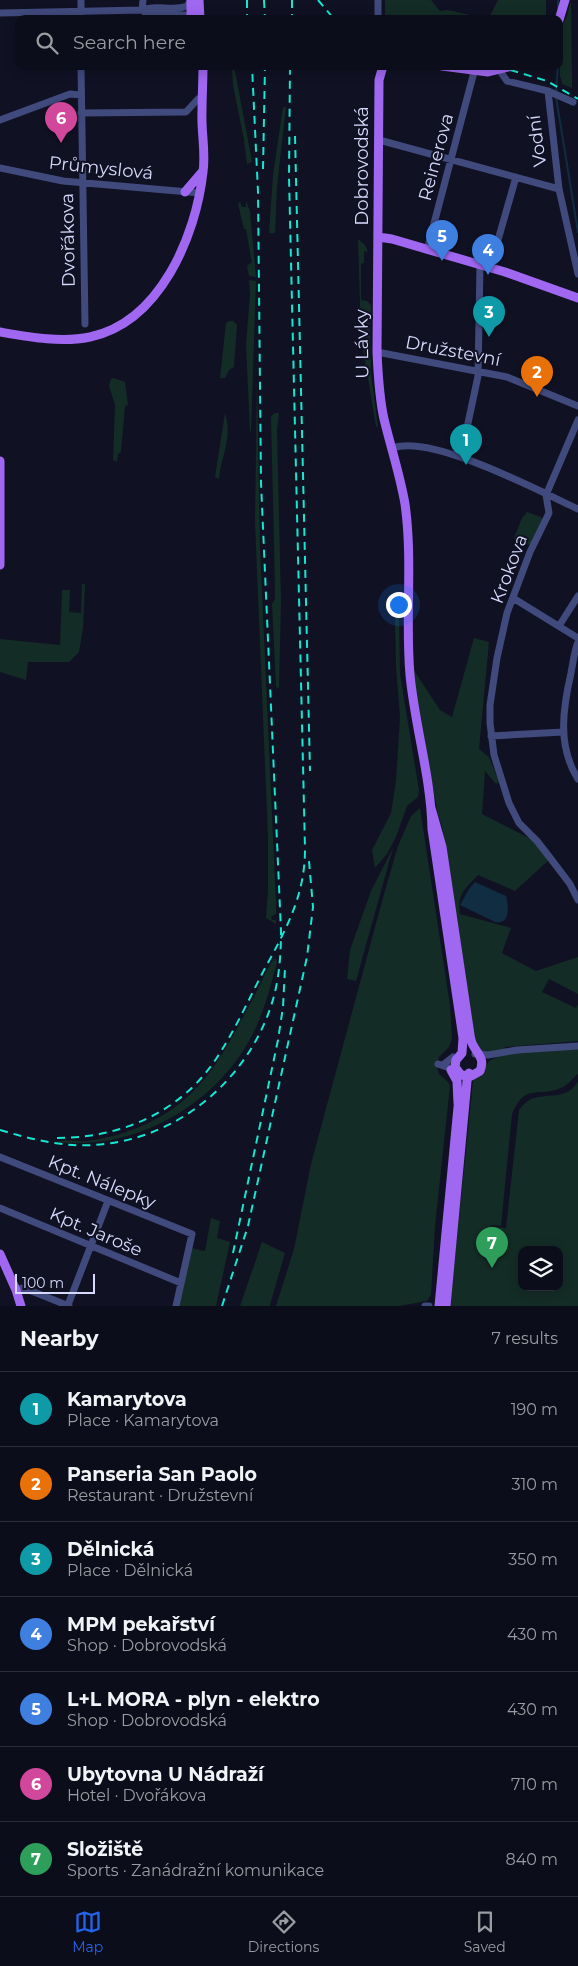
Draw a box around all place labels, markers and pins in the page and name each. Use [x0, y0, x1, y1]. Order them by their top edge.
pin: 6 [45, 102, 77, 143]
pin: 5 [426, 220, 458, 261]
pin: 4 [472, 234, 504, 275]
pin: 3 [473, 296, 505, 337]
pin: 2 [521, 356, 553, 397]
pin: 1 [450, 424, 482, 465]
pin: 7 [476, 1227, 508, 1268]

